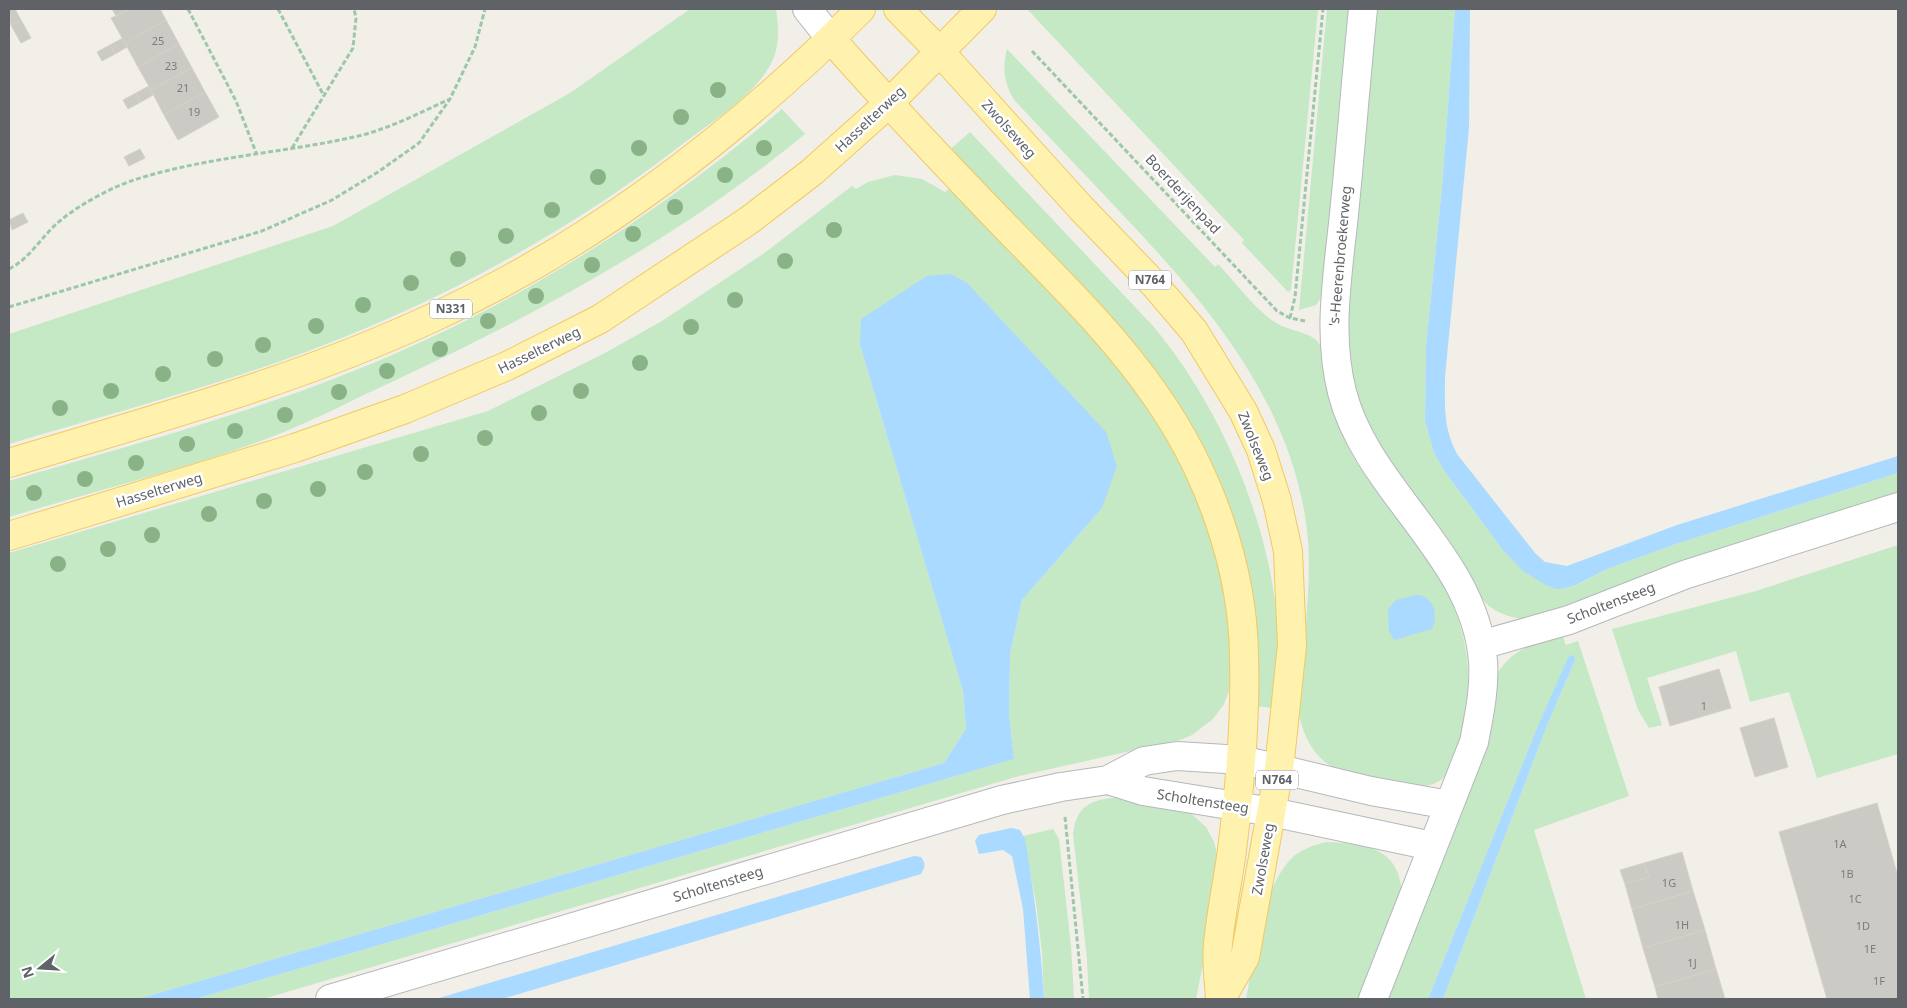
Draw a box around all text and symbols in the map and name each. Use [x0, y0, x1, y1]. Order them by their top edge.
house number: 25 [152, 33, 164, 48]
house number: 23 [165, 58, 177, 73]
house number: 21 [177, 80, 189, 95]
street label: Hasselterweg [830, 81, 909, 156]
street label: Zwolseweg [978, 95, 1041, 162]
house number: 19 [188, 104, 200, 119]
street label: Boerderijenpad [1142, 150, 1225, 237]
street label: 's-Heerenbroekerweg [1324, 185, 1355, 327]
road number: N764 [1129, 270, 1171, 290]
road number: N331 [430, 300, 472, 318]
street label: Hasselterweg [494, 321, 583, 378]
street label: Zwolseweg [1234, 408, 1279, 483]
street label: Hasselterweg [113, 467, 204, 512]
street label: Scholtensteeg [1564, 577, 1658, 628]
house number: 1 [1701, 698, 1707, 713]
road number: N764 [1256, 770, 1298, 790]
street label: Scholtensteeg [1156, 784, 1250, 817]
street label: Zwolseweg [1247, 821, 1278, 896]
house number: 1A [1833, 836, 1848, 851]
street label: Scholtensteeg [671, 861, 765, 906]
house number: 1B [1840, 866, 1854, 881]
house number: 1G [1662, 875, 1676, 890]
house number: 1C [1848, 891, 1862, 906]
house number: 1H [1675, 917, 1689, 932]
house number: 1D [1856, 918, 1870, 933]
house number: 1E [1864, 941, 1876, 956]
north arrow [15, 943, 65, 993]
house number: 1J [1687, 955, 1697, 970]
text: N [16, 964, 38, 981]
house number: 1F [1873, 973, 1885, 988]

